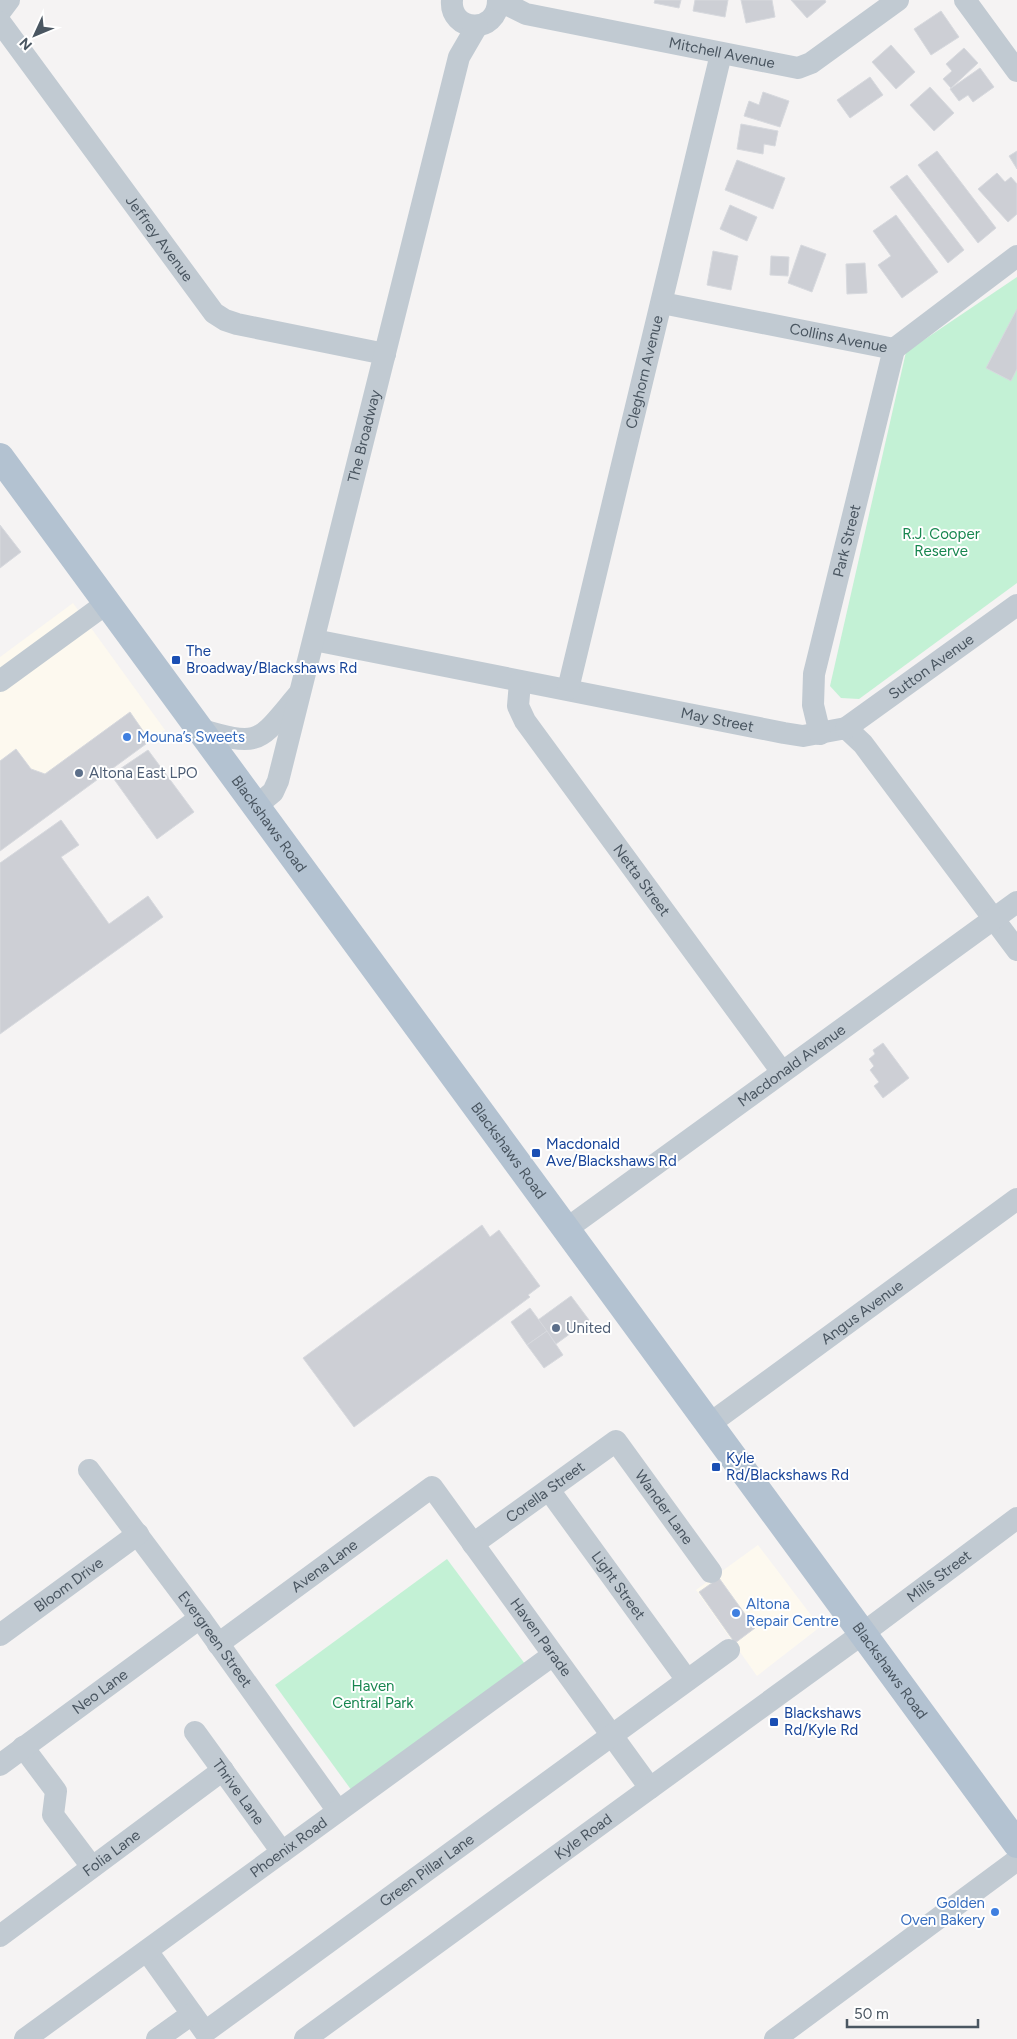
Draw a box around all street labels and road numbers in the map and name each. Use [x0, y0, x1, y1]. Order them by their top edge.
street label: Mitchell Avenue [667, 34, 776, 72]
street label: Jeffrey Avenue [122, 192, 197, 285]
street label: Cleghorn Avenue [622, 313, 667, 431]
street label: Collins Avenue [788, 320, 889, 357]
street label: The Broadway [344, 388, 384, 484]
street label: Park Street [829, 502, 864, 579]
street label: Sutton Avenue [885, 630, 977, 703]
street label: May Street [679, 704, 756, 736]
street label: Blackshaws Road [228, 772, 310, 876]
street label: Netta Street [609, 841, 674, 920]
street label: Macdonald Avenue [734, 1020, 849, 1111]
street label: Blackshaws Road [467, 1099, 550, 1202]
street label: Angus Avenue [818, 1276, 907, 1348]
street label: Corella Street [502, 1457, 588, 1526]
street label: Wander Lane [631, 1466, 697, 1548]
street label: Avena Lane [288, 1536, 361, 1596]
street label: Mills Street [903, 1546, 975, 1606]
street label: Light Street [588, 1548, 649, 1623]
street label: Bloom Drive [31, 1554, 107, 1616]
street label: Evergreen Street [174, 1588, 256, 1691]
street label: Haven Parade [506, 1594, 575, 1680]
street label: Blackshaws Road [849, 1619, 931, 1723]
street label: Neo Lane [69, 1665, 131, 1718]
street label: Thrive Lane [209, 1756, 268, 1828]
street label: Kyle Road [551, 1810, 615, 1864]
street label: Phoenix Road [246, 1813, 331, 1881]
street label: Folia Lane [79, 1826, 144, 1880]
street label: Green Pillar Lane [376, 1830, 477, 1911]

